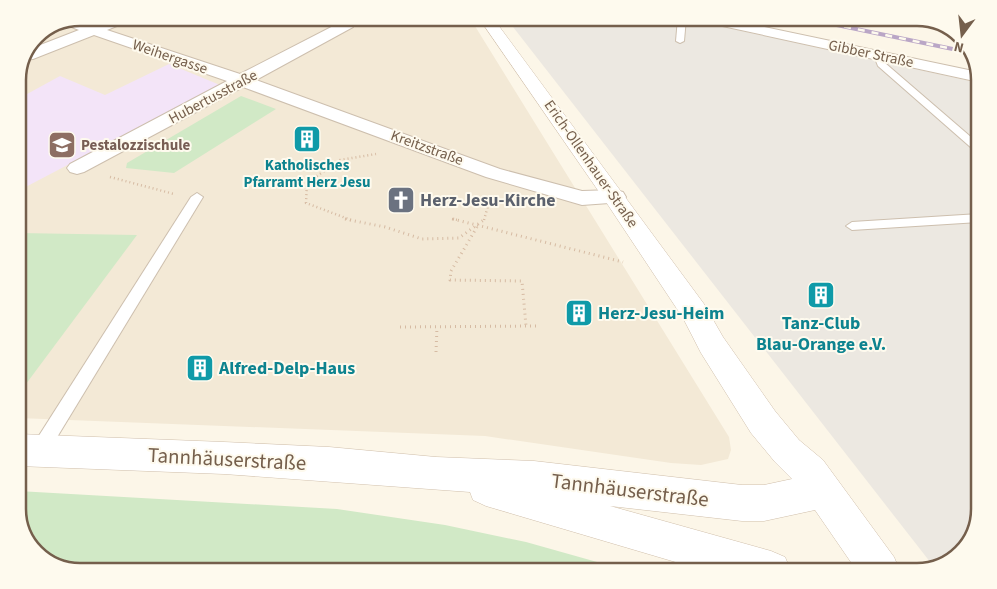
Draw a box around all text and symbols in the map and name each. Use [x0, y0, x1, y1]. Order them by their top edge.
north arrow [937, 10, 987, 60]
street label: Weihergasse [129, 34, 211, 80]
street label: Gibber Straße [827, 35, 915, 73]
text: N [952, 36, 966, 57]
street label: Hubertusstraße [165, 65, 261, 129]
street label: Erich-Ollenhauer-Straße [539, 96, 643, 232]
building icon: Katholisches Pfarramt Herz Jesu [292, 124, 322, 154]
street label: Kreitzstraße [388, 125, 466, 171]
school or university icon: Pestalozzischule [47, 130, 77, 160]
place label: Pestalozzischule [81, 135, 190, 156]
place label: Katholisches Pfarramt Herz Jesu [244, 155, 370, 193]
church icon: Herz-Jesu-Kirche [386, 185, 416, 215]
place label: Herz-Jesu-Kirche [420, 188, 556, 213]
building icon: Tanz-Club Blau-Orange e.V. [806, 280, 836, 310]
building icon: Herz-Jesu-Heim [564, 298, 594, 328]
place label: Herz-Jesu-Heim [598, 301, 724, 326]
place label: Tanz-Club Blau-Orange e.V. [756, 311, 886, 357]
building icon: Alfred-Delp-Haus [185, 353, 215, 383]
place label: Alfred-Delp-Haus [218, 356, 355, 381]
street label: Tannhäuserstraße [147, 440, 307, 478]
street label: Tannhäuserstraße [550, 465, 710, 515]

